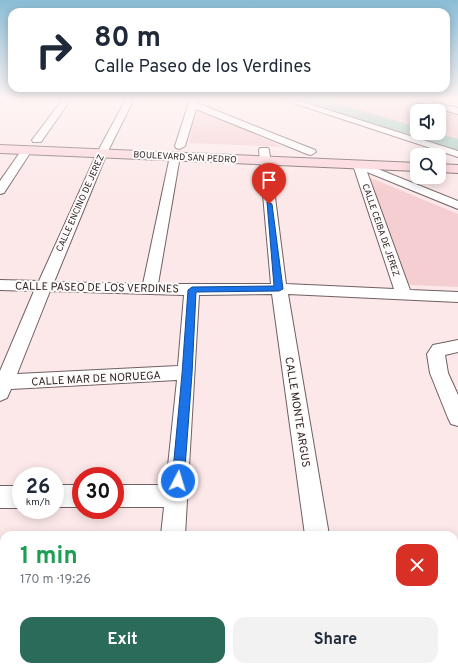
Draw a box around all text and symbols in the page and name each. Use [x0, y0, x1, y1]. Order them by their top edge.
text: 80 m [94, 21, 161, 57]
icon: right [28, 24, 80, 76]
text: Calle Paseo de los Verdines [94, 56, 312, 79]
map controls [410, 104, 446, 184]
button: sound [410, 104, 446, 140]
button: search [410, 148, 446, 184]
street label: BOULEVARD SAN PEDRO [133, 149, 237, 166]
street label: CALLE ENCINO DE JEREZ [54, 153, 107, 253]
pin [252, 163, 286, 204]
icon: arrive [258, 169, 280, 191]
street label: CALLE CEIBA DE JEREZ [359, 182, 402, 278]
street label: CALLE PASEO DE LOS VERDINES [15, 280, 179, 296]
street label: CALLE MONTE ARGUS [281, 356, 313, 468]
street label: CALLE MAR DE NORUEGA [31, 369, 161, 389]
position arrow [157, 460, 199, 502]
speed limit sign: 30 [72, 467, 124, 519]
text: 26 [26, 475, 50, 501]
text: km/h [26, 496, 50, 509]
text: 1 min [20, 542, 78, 572]
button: close [396, 544, 438, 586]
text: 170 m · 19:26 [20, 572, 91, 588]
button: Exit [20, 617, 225, 663]
button: Share [233, 617, 438, 663]

